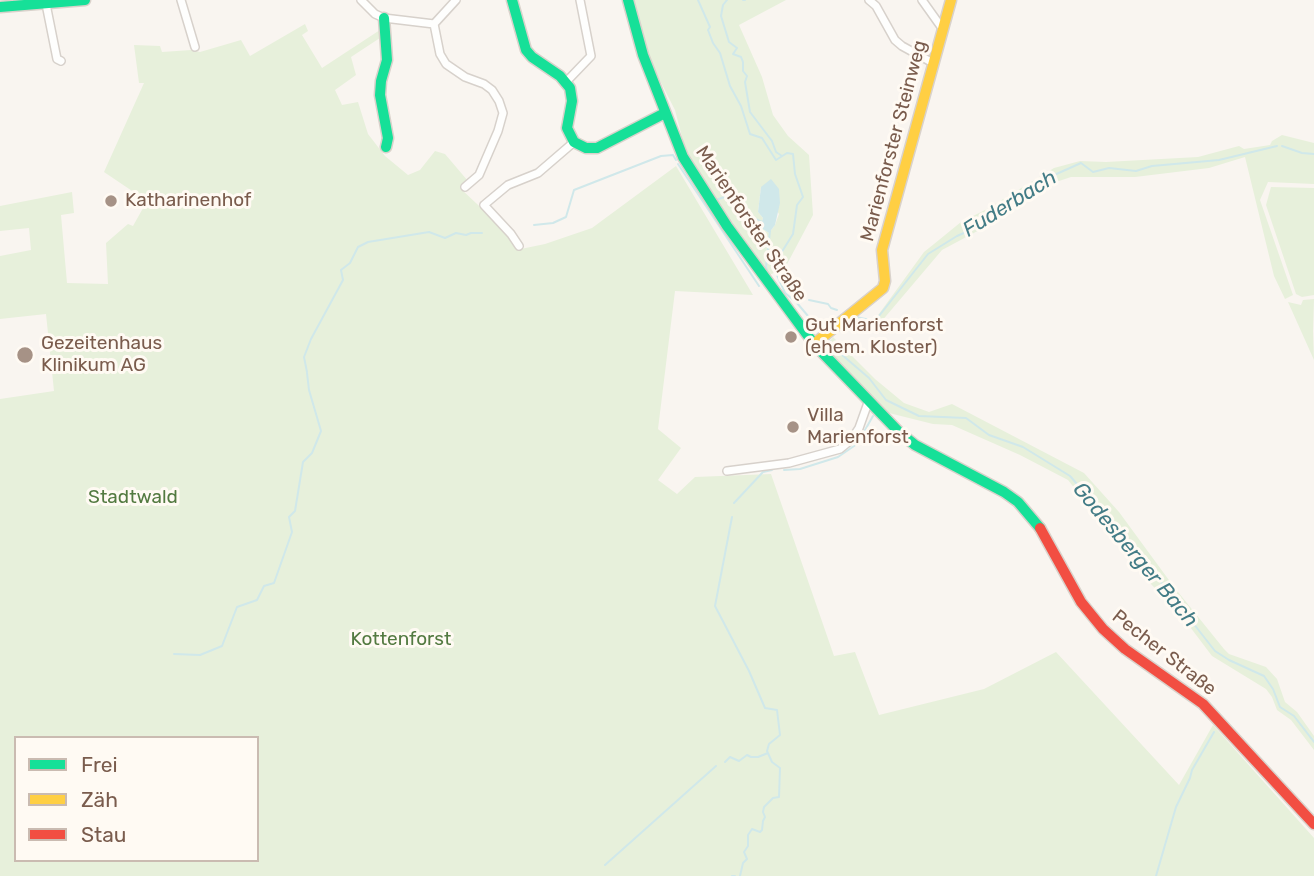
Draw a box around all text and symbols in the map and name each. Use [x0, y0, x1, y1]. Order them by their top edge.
street label: Marienforster Steinweg [856, 38, 932, 244]
street label: Marienforster Straße [690, 142, 812, 306]
water label: Fuderbach [958, 165, 1062, 243]
place label: Katharinenhof [125, 190, 251, 212]
marker: Katharinenhof [103, 193, 119, 209]
place label: Gut Marienforst (ehem. Kloster) [805, 315, 943, 359]
marker: Gut Marienforst (ehem. Kloster) [783, 329, 799, 345]
place label: Gezeitenhaus Klinikum AG [41, 333, 162, 377]
marker: Gezeitenhaus Klinikum AG [15, 345, 35, 365]
place label: Villa Marienforst [807, 405, 909, 449]
marker: Villa Marienforst [785, 419, 801, 435]
water label: Godesberger Bach [1067, 477, 1203, 633]
park label: Stadtwald [88, 487, 178, 509]
street label: Pecher Straße [1107, 605, 1221, 701]
park label: Kottenforst [351, 629, 451, 651]
legend [14, 736, 259, 862]
text: Frei [81, 752, 118, 777]
text: Zäh [81, 787, 118, 812]
text: Stau [81, 822, 127, 847]

